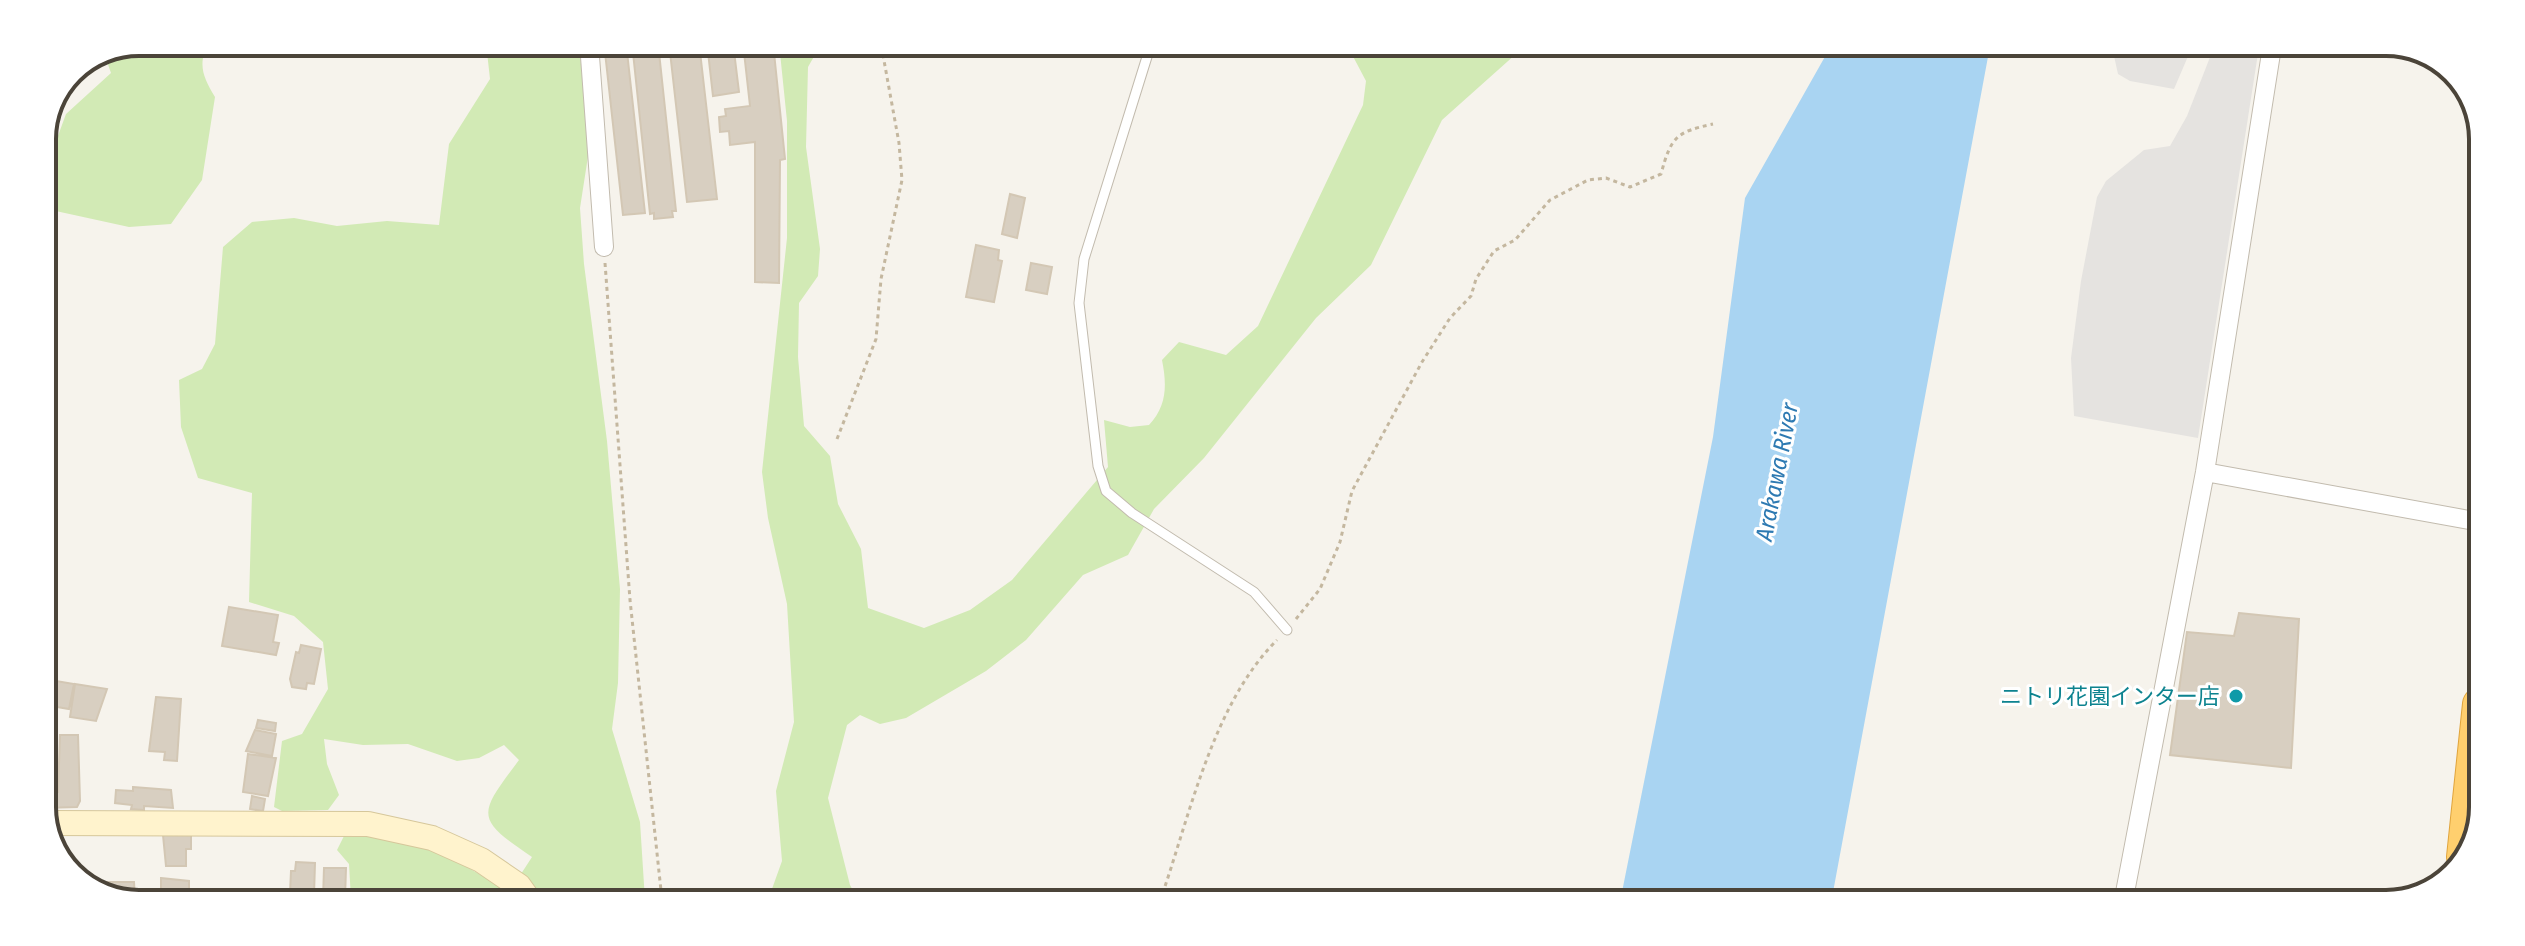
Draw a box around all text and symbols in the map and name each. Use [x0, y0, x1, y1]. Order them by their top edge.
water label: Arakawa River [1750, 400, 1804, 544]
place label: ニトリ花園インター店 [2000, 683, 2220, 710]
marker: ニトリ花園インター店 [2227, 687, 2245, 705]

